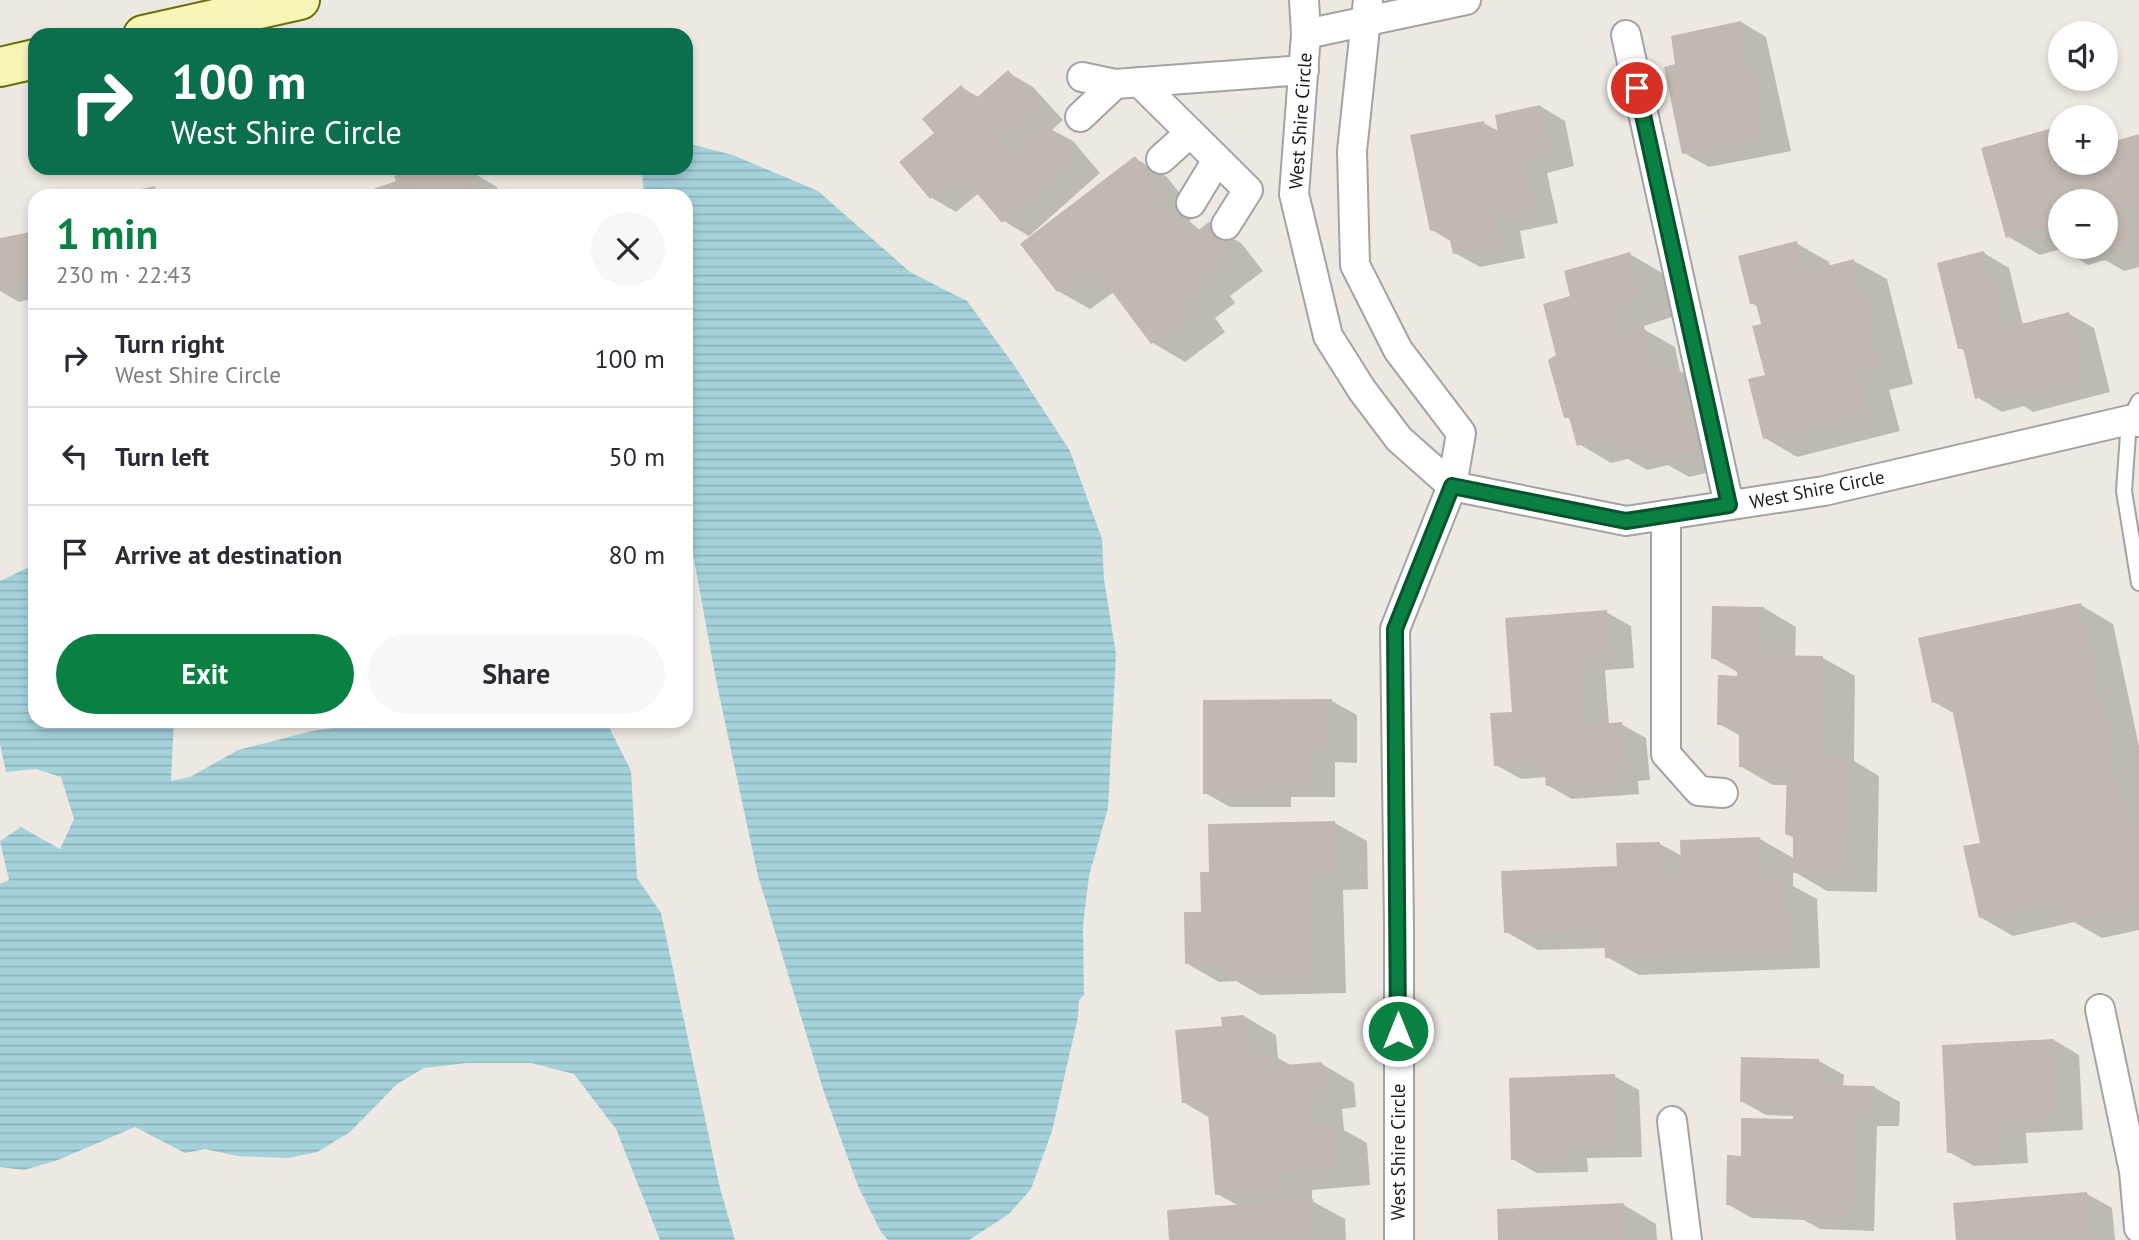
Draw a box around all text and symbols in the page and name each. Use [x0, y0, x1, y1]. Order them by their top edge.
map controls [2048, 21, 2118, 259]
button: sound [2048, 21, 2118, 91]
text: 100 m [171, 49, 306, 113]
street label: West Shire Circle [1283, 52, 1317, 190]
icon: right [56, 56, 147, 147]
pin [1607, 58, 1667, 118]
icon: arrive [1618, 69, 1656, 107]
button: + [2048, 105, 2118, 175]
text: West Shire Circle [171, 111, 402, 153]
button: − [2048, 189, 2118, 259]
text: 1 min [56, 206, 158, 261]
button: close [591, 212, 665, 286]
text: 230 m · 22:43 [56, 260, 192, 289]
text: Turn right [115, 327, 224, 360]
icon: right [56, 339, 94, 377]
text: 100 m [594, 342, 665, 375]
text: West Shire Circle [115, 360, 281, 389]
icon: left [56, 437, 94, 475]
text: Turn left [115, 440, 209, 473]
text: 50 m [609, 440, 665, 473]
street label: West Shire Circle [1747, 464, 1887, 514]
icon: arrive [56, 535, 94, 573]
text: Arrive at destination [115, 538, 342, 571]
text: 80 m [609, 538, 665, 571]
button: Exit [56, 634, 354, 714]
button: Share [368, 634, 665, 714]
position arrow [1361, 994, 1435, 1068]
street label: West Shire Circle [1386, 1083, 1410, 1221]

